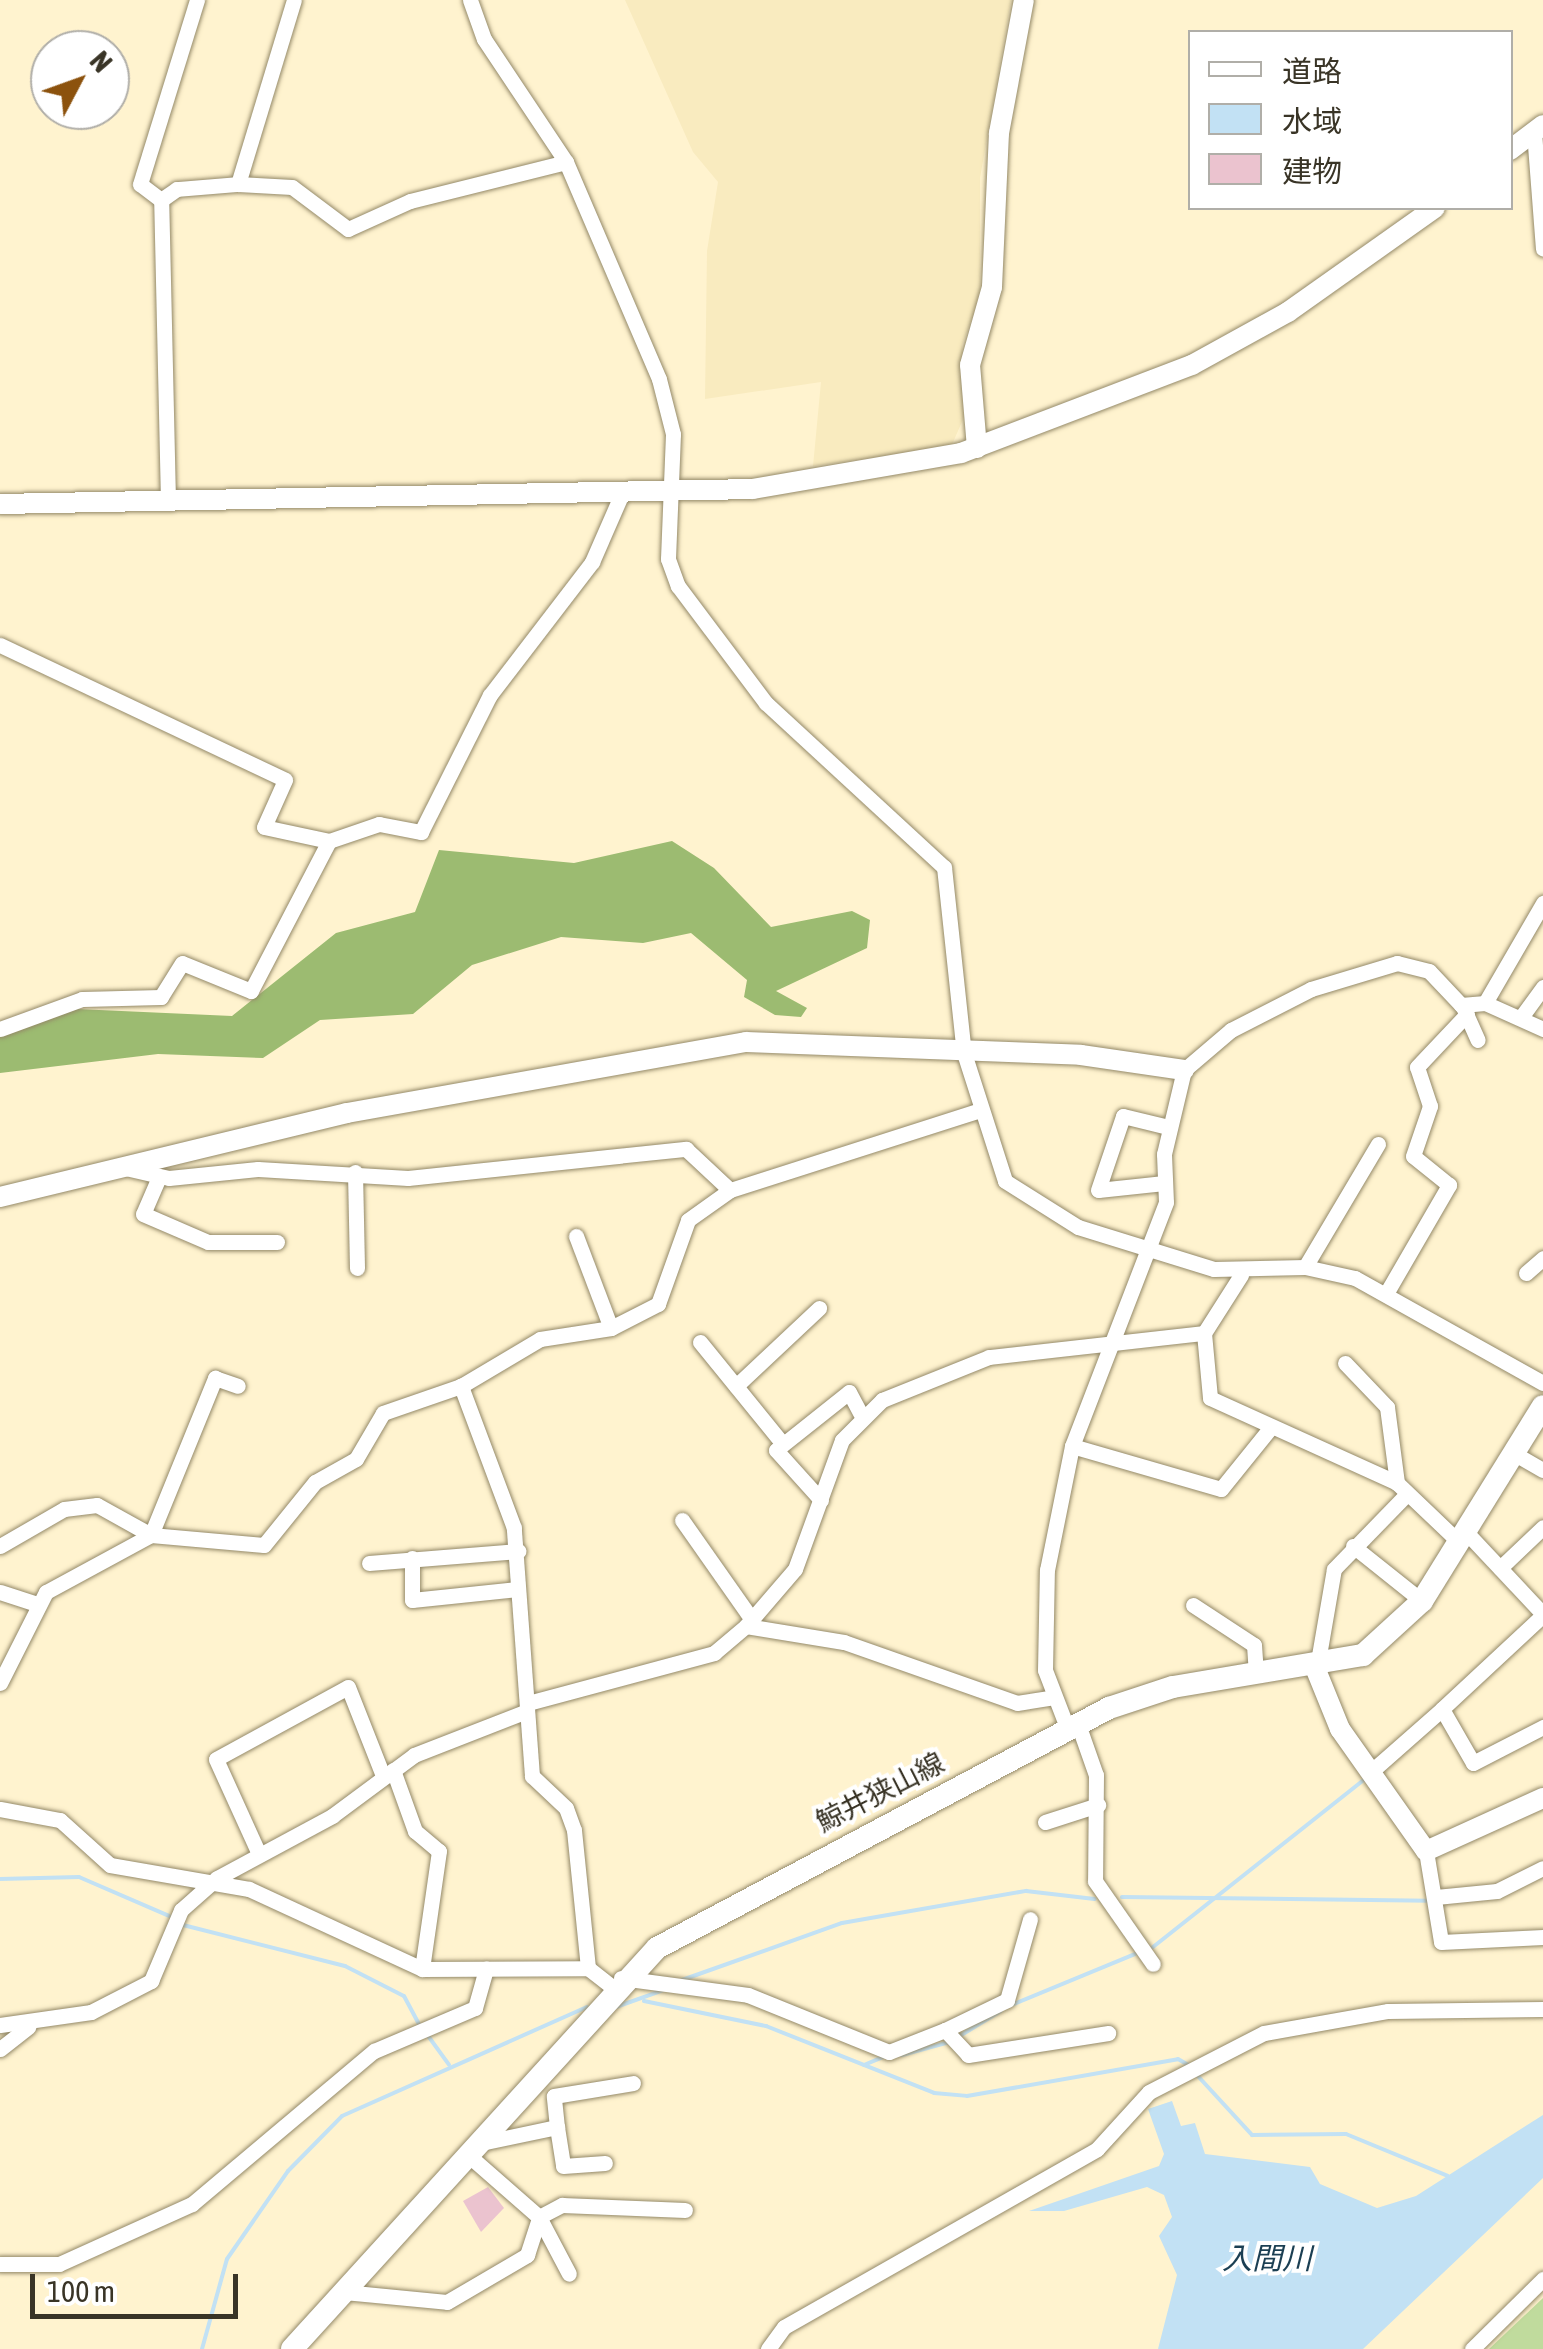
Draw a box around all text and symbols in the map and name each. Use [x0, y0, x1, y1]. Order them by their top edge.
north arrow [30, 30, 130, 130]
legend [1188, 30, 1513, 210]
text: N [84, 45, 119, 78]
text: 道路 [1282, 54, 1342, 88]
text: 水域 [1282, 104, 1342, 138]
text: 建物 [1282, 154, 1342, 188]
street label: 鯨井狭山線 [810, 1745, 950, 1839]
water label: 入間川 [1222, 2240, 1312, 2276]
scale bar [35, 2254, 242, 2316]
text: 100 m [47, 2274, 115, 2308]

